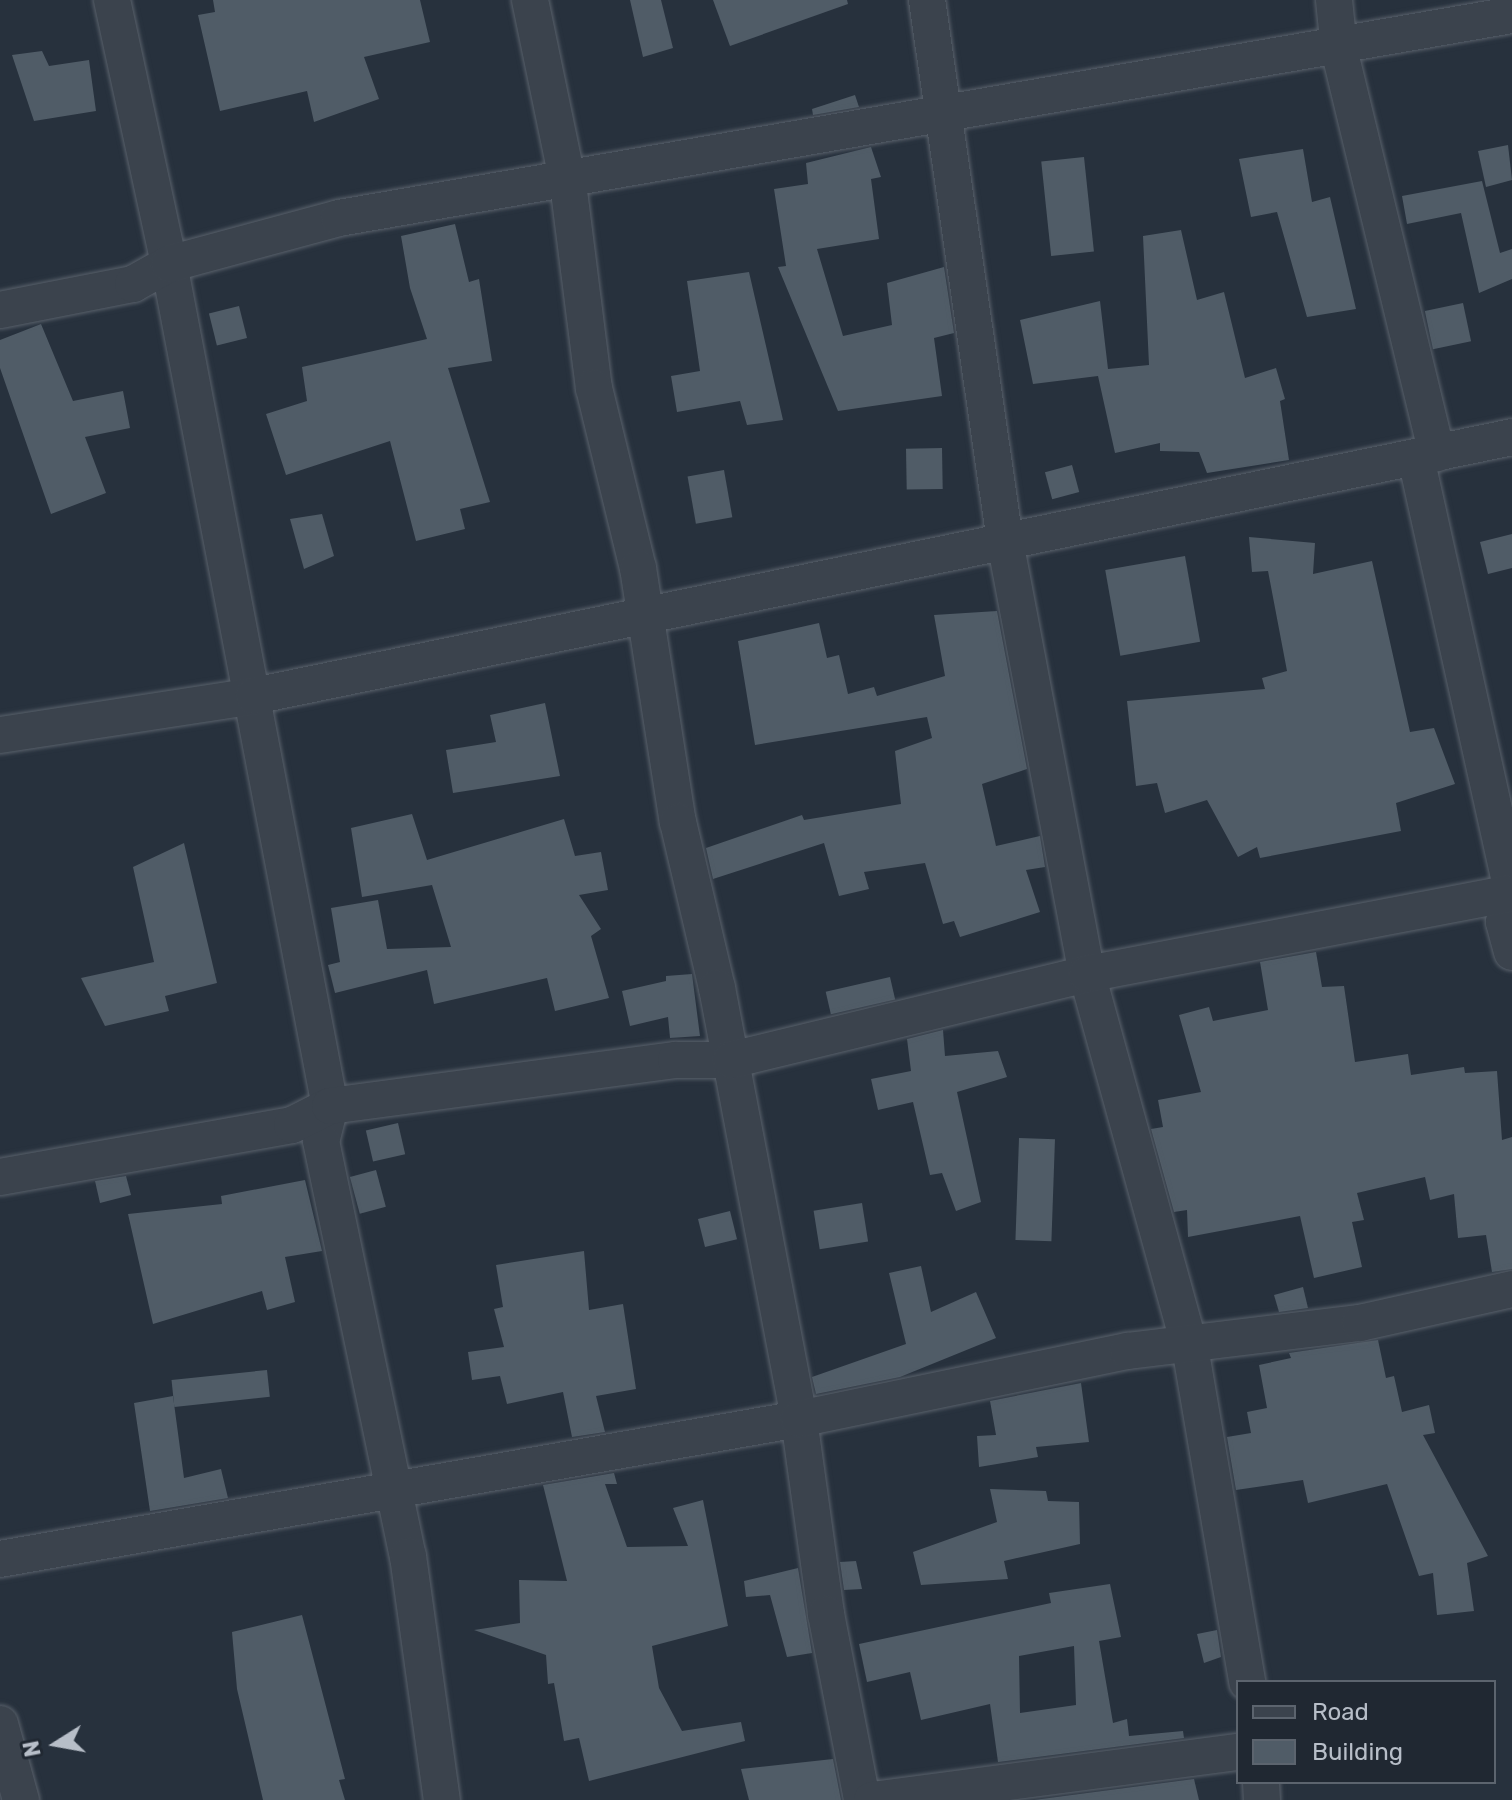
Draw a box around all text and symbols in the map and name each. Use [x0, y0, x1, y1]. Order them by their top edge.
legend [1236, 1680, 1496, 1784]
text: Road [1312, 1698, 1369, 1726]
north arrow [16, 1704, 96, 1784]
text: N [17, 1738, 47, 1759]
text: Building [1312, 1738, 1403, 1766]

